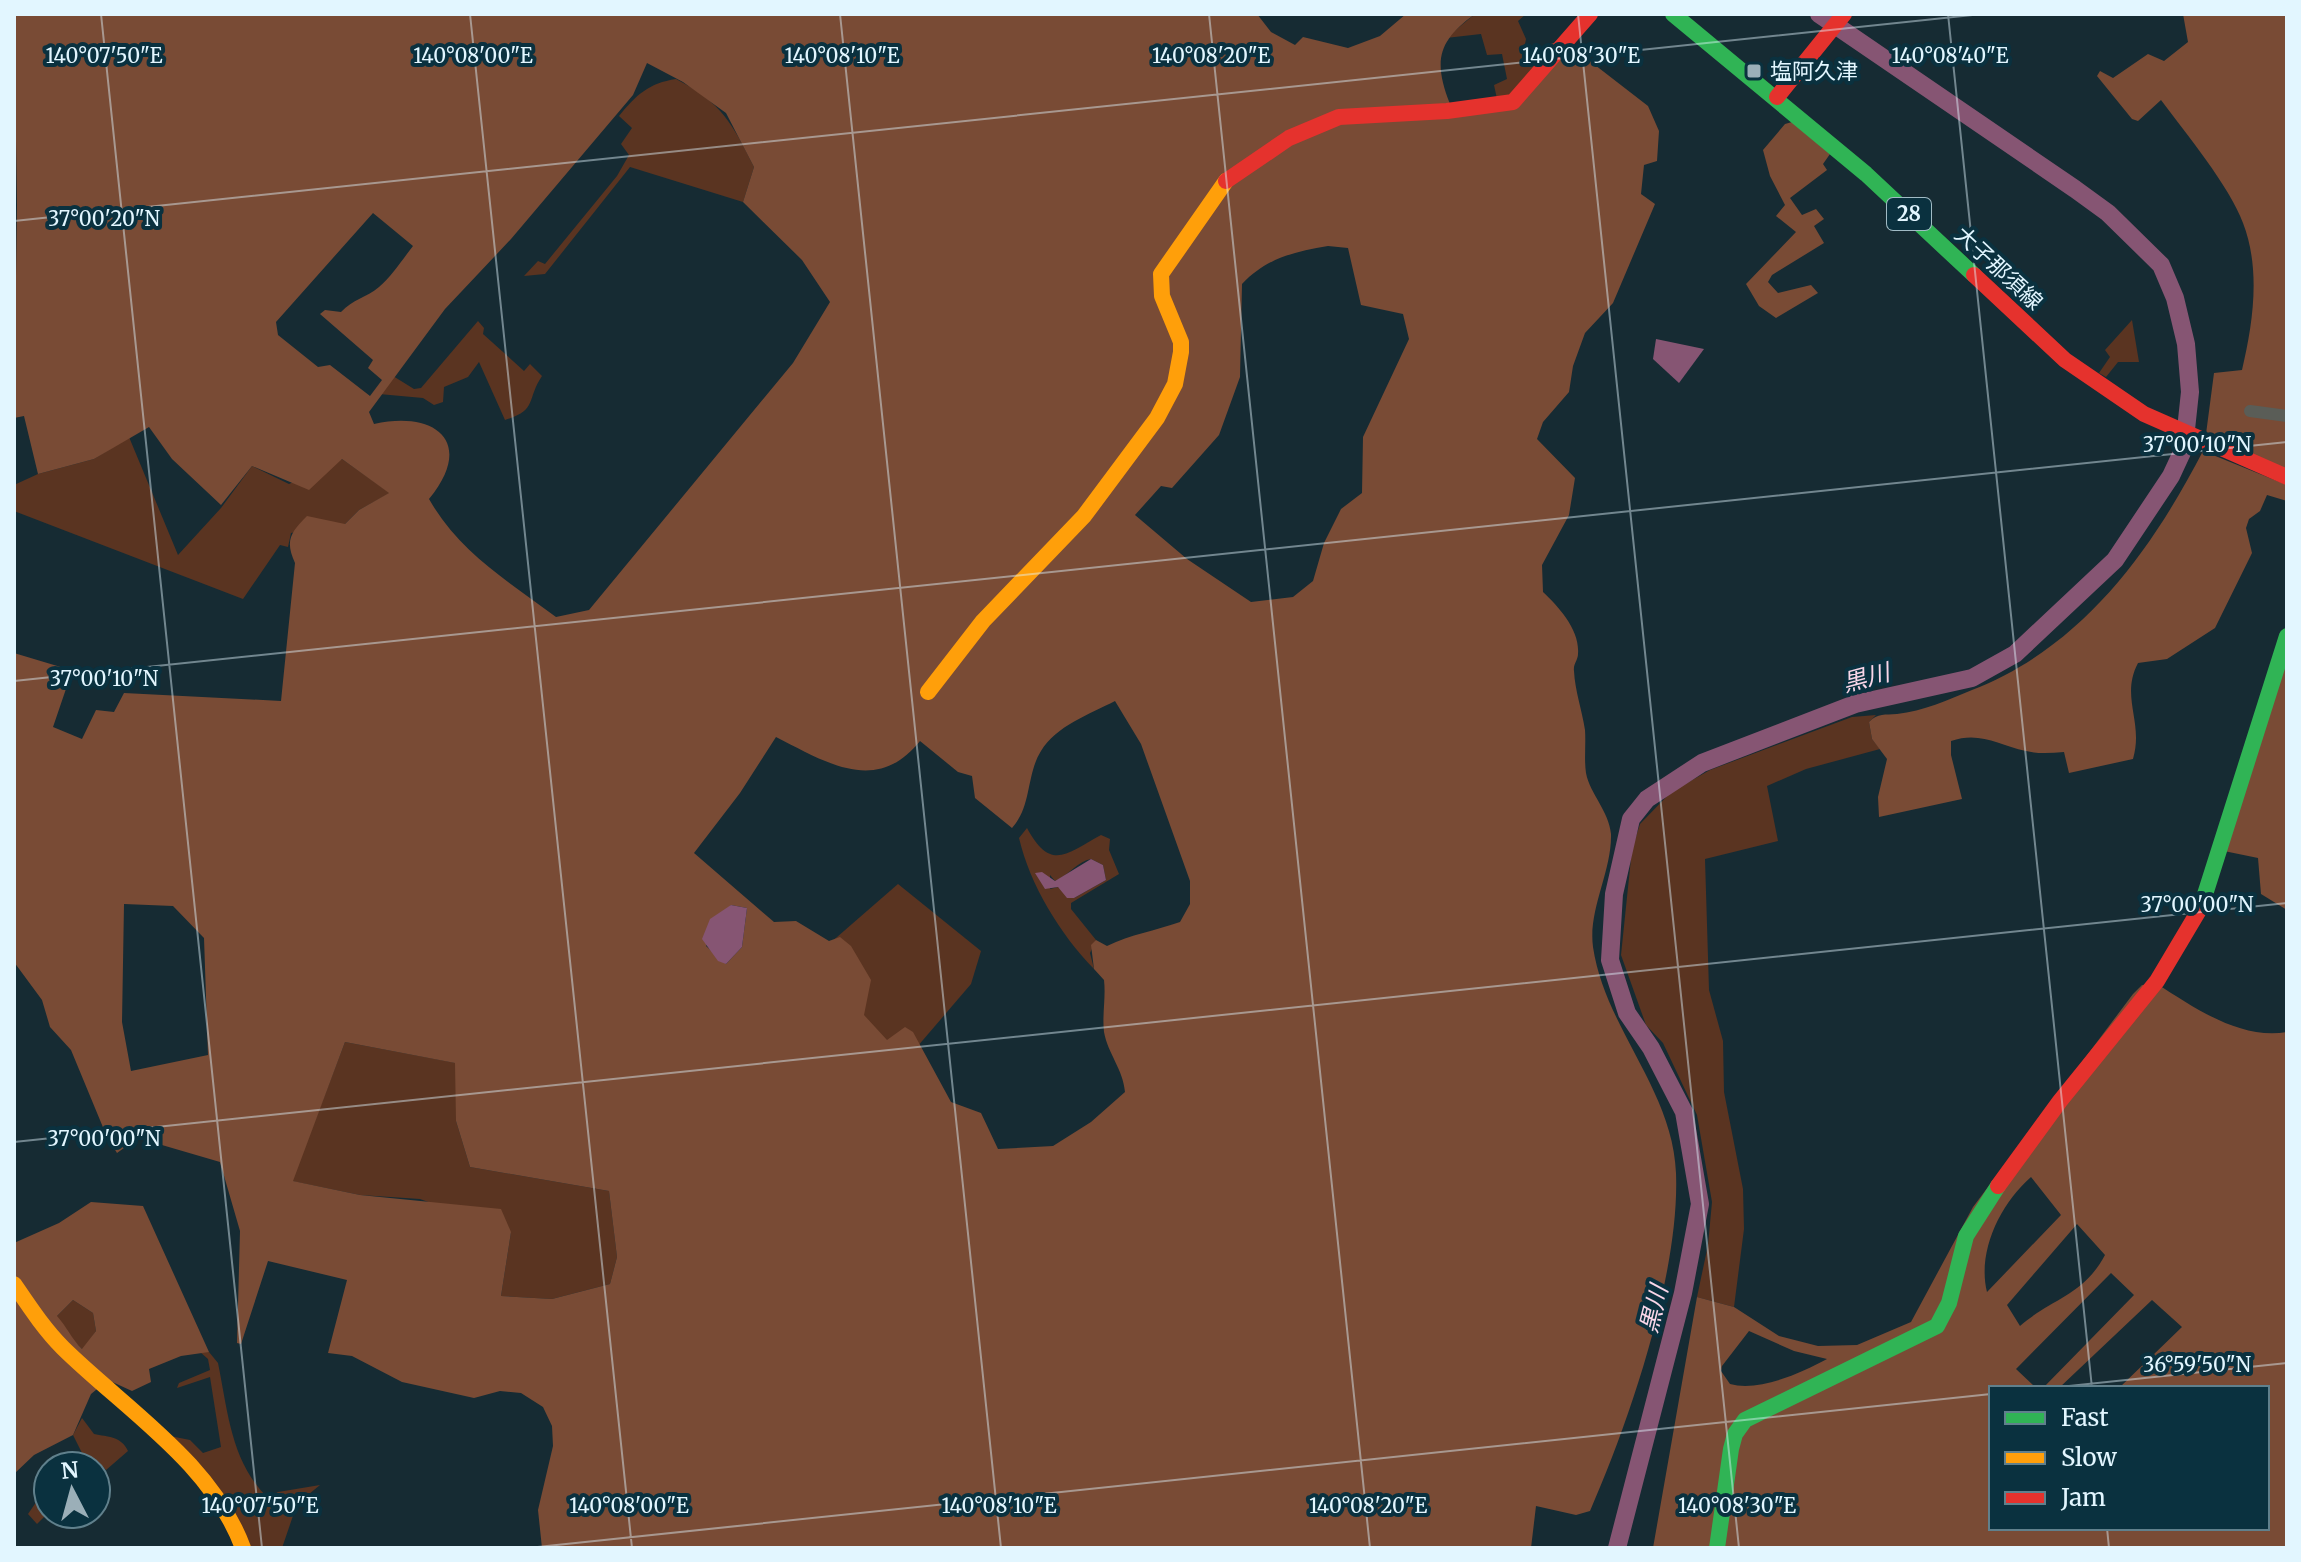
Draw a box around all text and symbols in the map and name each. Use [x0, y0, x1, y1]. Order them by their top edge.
text: 140°07'50"E [46, 43, 163, 68]
text: 140°08'00"E [413, 43, 533, 68]
text: 140°08'10"E [785, 43, 900, 68]
text: 140°08'20"E [1152, 43, 1270, 68]
text: 140°08'30"E [1522, 43, 1640, 68]
text: 140°08'40"E [1892, 43, 2009, 68]
place label: 塩阿久津 [1770, 57, 1858, 85]
marker: 塩阿久津 [1745, 62, 1763, 80]
road number: 28 [1887, 198, 1931, 230]
text: 37°00'20"N [48, 206, 161, 231]
street label: 大子那須線 [1949, 220, 2049, 316]
text: 37°00'10"N [2143, 432, 2252, 457]
water label: 黒川 [1839, 656, 1896, 699]
text: 37°00'10"N [50, 666, 159, 691]
text: 37°00'00"N [2140, 892, 2254, 917]
text: 37°00'00"N [47, 1126, 161, 1151]
water label: 黒川 [1633, 1279, 1675, 1336]
text: 36°59'50"N [2143, 1352, 2251, 1377]
legend [1989, 1386, 2269, 1530]
text: Fast [2061, 1402, 2109, 1433]
text: Slow [2061, 1442, 2117, 1473]
north arrow [32, 1450, 112, 1530]
text: N [60, 1455, 81, 1485]
text: Jam [2060, 1482, 2106, 1513]
text: 140°07'50"E [202, 1493, 319, 1518]
text: 140°08'00"E [569, 1493, 689, 1518]
text: 140°08'10"E [942, 1493, 1057, 1518]
text: 140°08'20"E [1309, 1493, 1427, 1518]
text: 140°08'30"E [1678, 1493, 1796, 1518]

